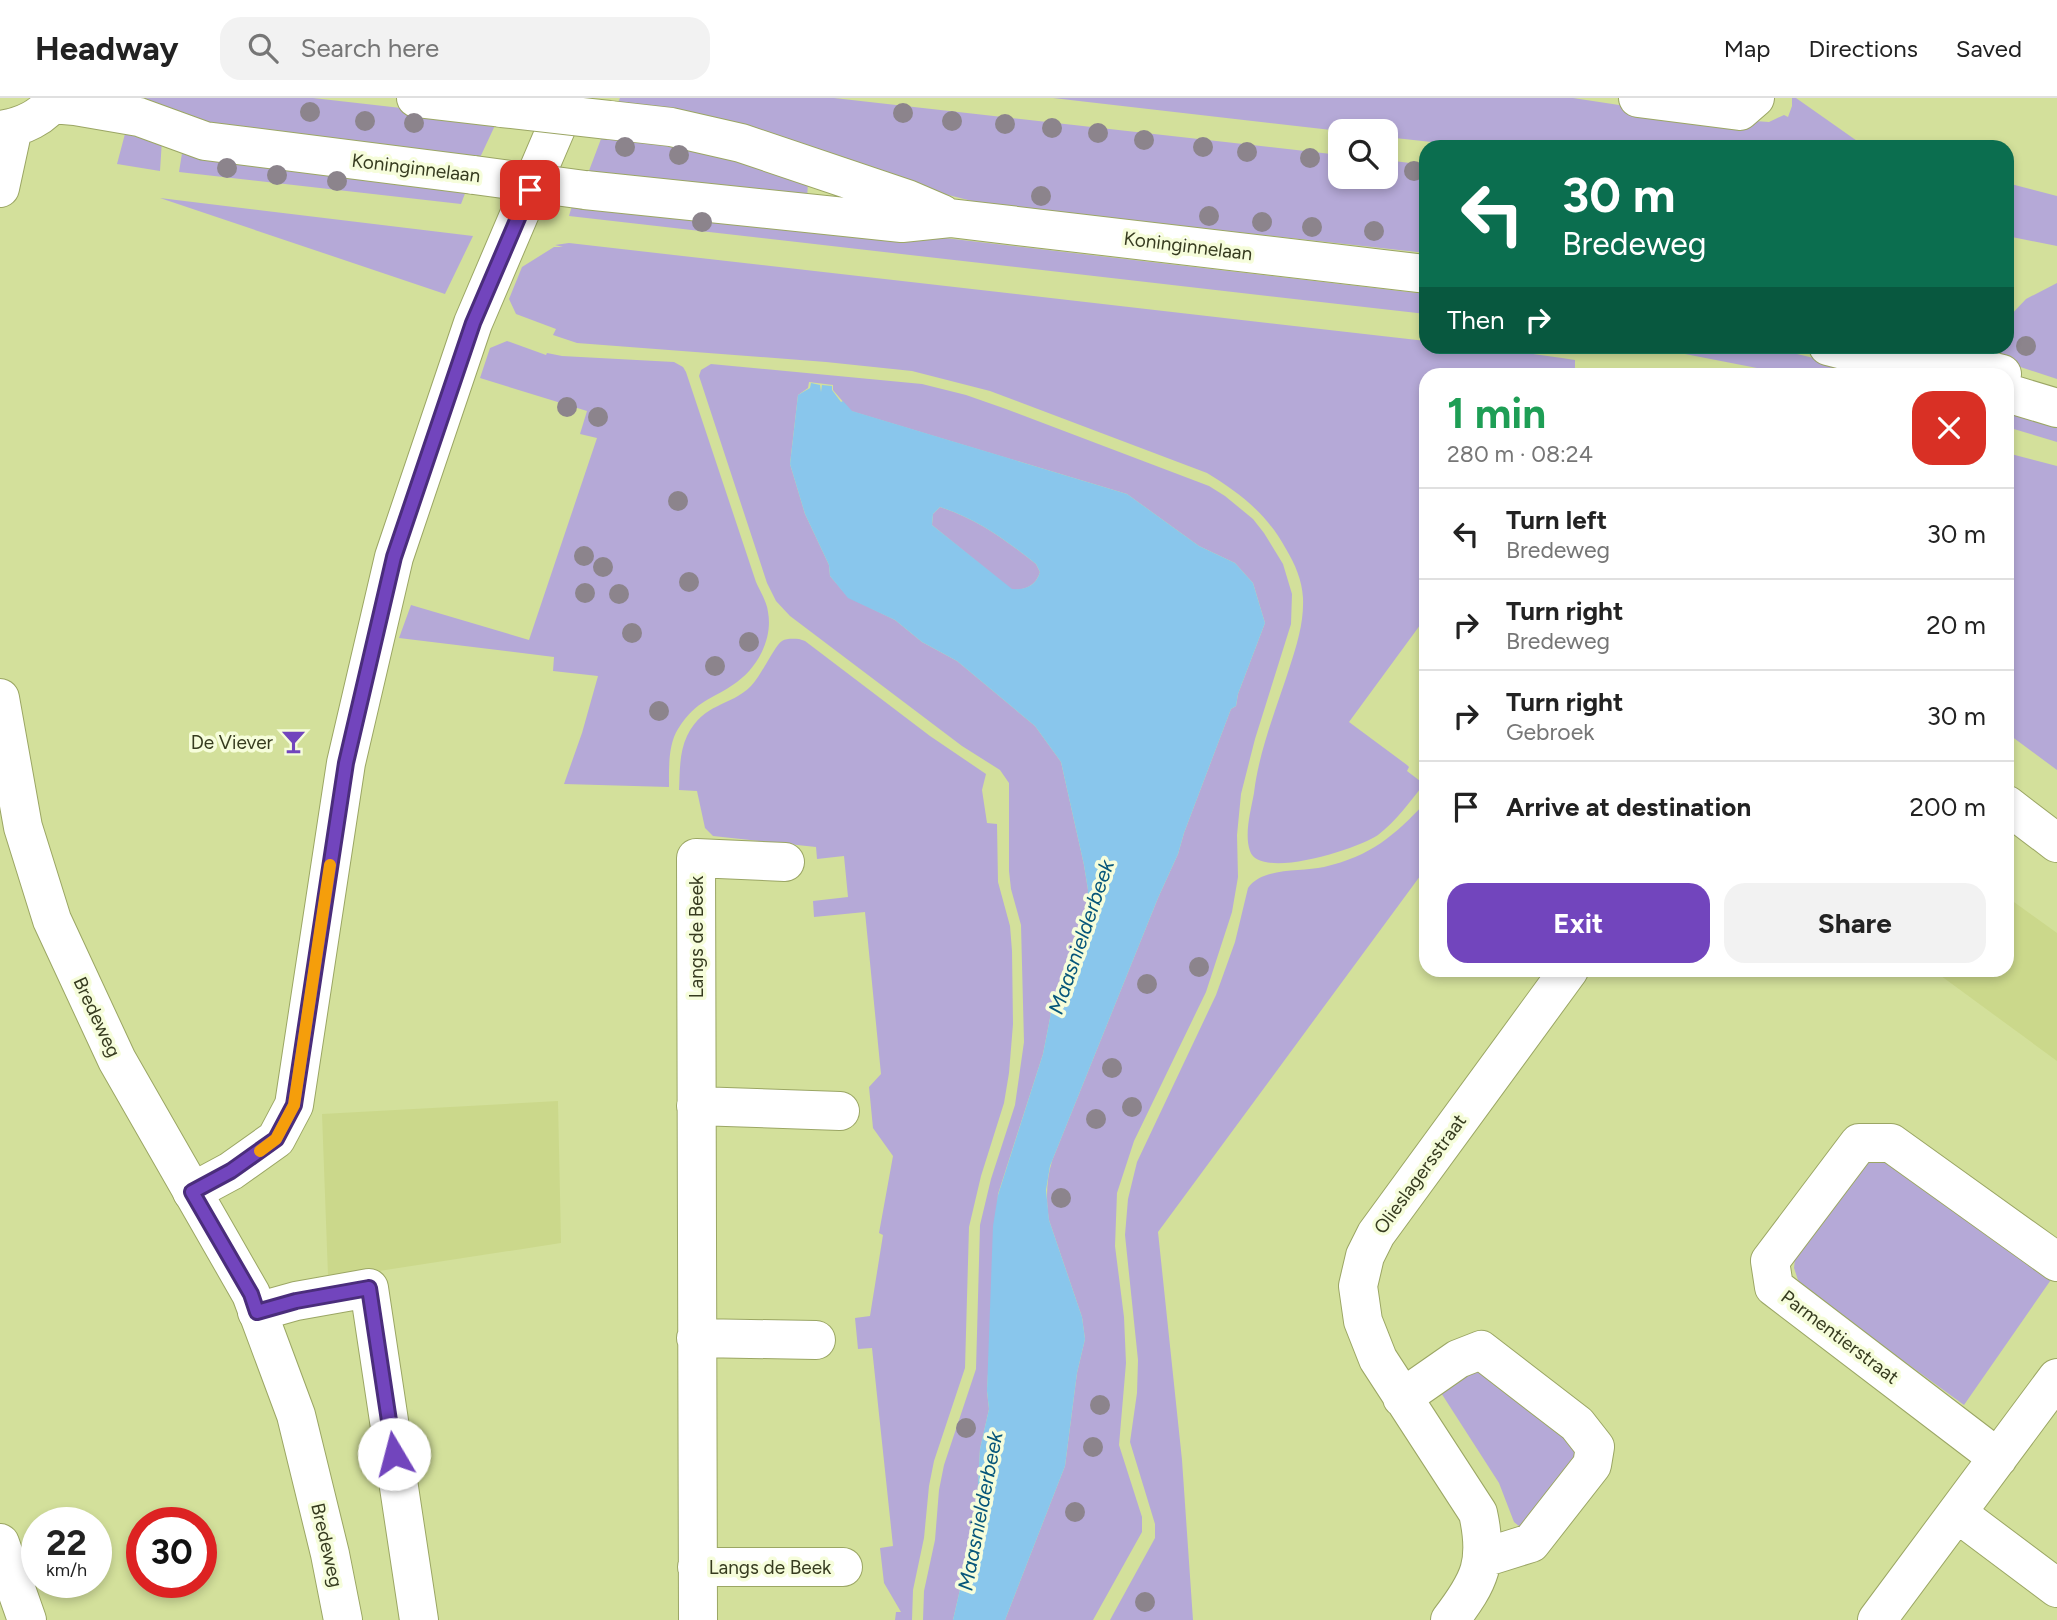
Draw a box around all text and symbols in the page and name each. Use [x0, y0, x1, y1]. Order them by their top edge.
search box [220, 17, 710, 80]
text: Headway [35, 29, 178, 68]
icon: search [244, 29, 282, 67]
text: Search here [300, 32, 439, 64]
text: Map [1724, 34, 1770, 63]
text: Directions [1808, 34, 1918, 63]
text: Saved [1956, 34, 2022, 63]
map controls [1328, 119, 1398, 189]
button: search [1328, 119, 1398, 189]
street label: Koninginnelaan [350, 149, 482, 187]
pin [500, 160, 560, 220]
text: 30 m [1562, 165, 1675, 224]
icon: left [1447, 168, 1538, 259]
icon: arrive [511, 171, 549, 209]
text: Bredeweg [1562, 225, 1707, 263]
street label: Koninginnelaan [1122, 227, 1254, 265]
icon: right [1519, 301, 1557, 339]
text: Then [1447, 304, 1505, 336]
text: 1 min [1447, 388, 1546, 439]
button: close [1912, 391, 1986, 465]
text: 280 m · 08:24 [1447, 440, 1593, 468]
text: Turn left [1506, 504, 1607, 536]
icon: left [1447, 515, 1485, 553]
text: 30 m [1927, 518, 1986, 550]
text: Bredeweg [1506, 536, 1610, 564]
text: Turn right [1506, 595, 1623, 627]
icon: right [1447, 606, 1485, 644]
text: 20 m [1926, 609, 1986, 641]
text: Bredeweg [1506, 627, 1610, 655]
text: Turn right [1506, 686, 1623, 718]
icon: right [1447, 697, 1485, 735]
text: 30 m [1927, 700, 1986, 732]
text: Gebroek [1506, 718, 1594, 746]
bar icon: De Viever [279, 728, 307, 756]
place label: De Viever [191, 731, 274, 754]
icon: arrive [1447, 788, 1485, 826]
text: Arrive at destination [1506, 791, 1751, 823]
text: 200 m [1910, 791, 1986, 823]
water label: Maasnielderbeek [1043, 856, 1119, 1017]
street label: Langs de Beek [685, 875, 708, 998]
button: Exit [1447, 883, 1710, 963]
button: Share [1724, 883, 1986, 963]
street label: Bredeweg [68, 973, 126, 1061]
street label: Olieslagersstraat [1369, 1110, 1471, 1238]
street label: Parmentierstraat [1777, 1285, 1903, 1389]
position arrow [357, 1417, 431, 1491]
water label: Maasnielderbeek [952, 1429, 1008, 1593]
street label: Bredeweg [306, 1501, 348, 1589]
speed limit sign: 30 [126, 1507, 217, 1598]
text: 22 [46, 1522, 87, 1564]
street label: Langs de Beek [709, 1556, 832, 1579]
text: km/h [46, 1559, 87, 1581]

